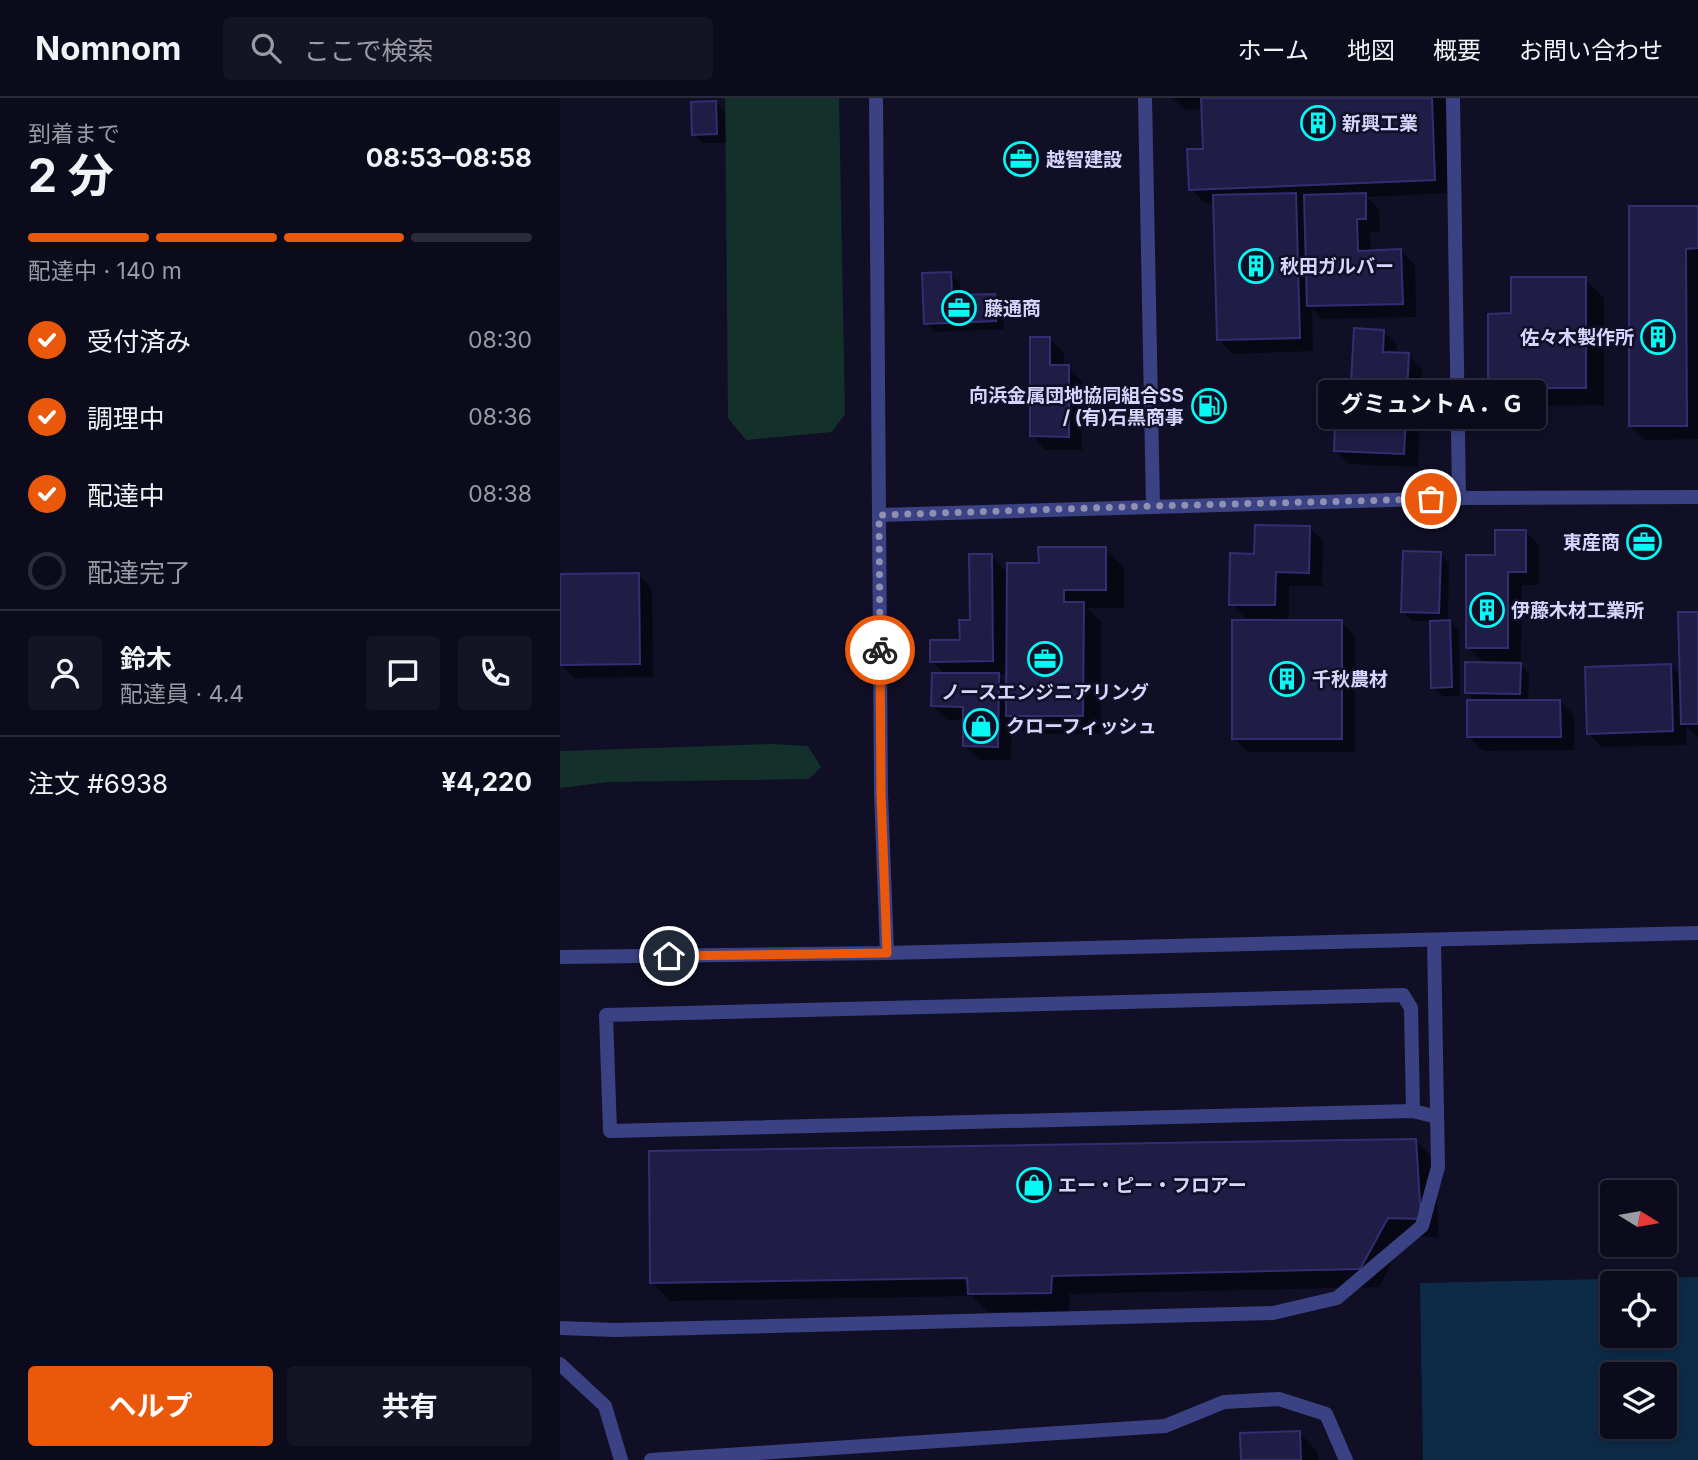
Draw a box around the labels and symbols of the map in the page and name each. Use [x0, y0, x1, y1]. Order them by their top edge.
building icon: 新興工業 [1299, 104, 1337, 142]
place label: 新興工業 [1342, 112, 1418, 135]
office icon: 越智建設 [1002, 140, 1040, 178]
place label: 越智建設 [1046, 148, 1122, 171]
building icon: 秋田ガルバー [1237, 247, 1275, 285]
place label: 秋田ガルバー [1280, 255, 1394, 278]
office icon: 藤通商 [940, 289, 978, 327]
place label: 藤通商 [984, 297, 1041, 320]
building icon: 佐々木製作所 [1639, 318, 1677, 356]
place label: 佐々木製作所 [1520, 326, 1634, 349]
callout: グミュントＡ．Ｇ [1317, 380, 1545, 429]
place label: 向浜金属団地協同組合SS / (有)石黒商事 [969, 384, 1184, 429]
fuel station icon: 向浜金属団地協同組合SS / (有)石黒商事 [1190, 387, 1228, 425]
pin [1401, 469, 1461, 529]
office icon: 東産商 [1625, 523, 1663, 561]
place label: 東産商 [1563, 531, 1620, 554]
building icon: 伊藤木材工業所 [1468, 591, 1506, 629]
place label: 伊藤木材工業所 [1511, 599, 1644, 622]
courier [845, 615, 915, 685]
office icon: ノースエンジニアリング [1026, 640, 1064, 678]
building icon: 千秋農材 [1268, 660, 1306, 698]
place label: 千秋農材 [1312, 668, 1388, 691]
place label: ノースエンジニアリング [941, 681, 1149, 704]
shop icon: クローフィッシュ [962, 707, 1000, 745]
place label: クローフィッシュ [1006, 715, 1156, 738]
pin [639, 926, 699, 986]
shop icon: エー・ピー・フロアー [1015, 1166, 1053, 1204]
place label: エー・ピー・フロアー [1058, 1174, 1247, 1197]
north arrow [1600, 1180, 1676, 1256]

